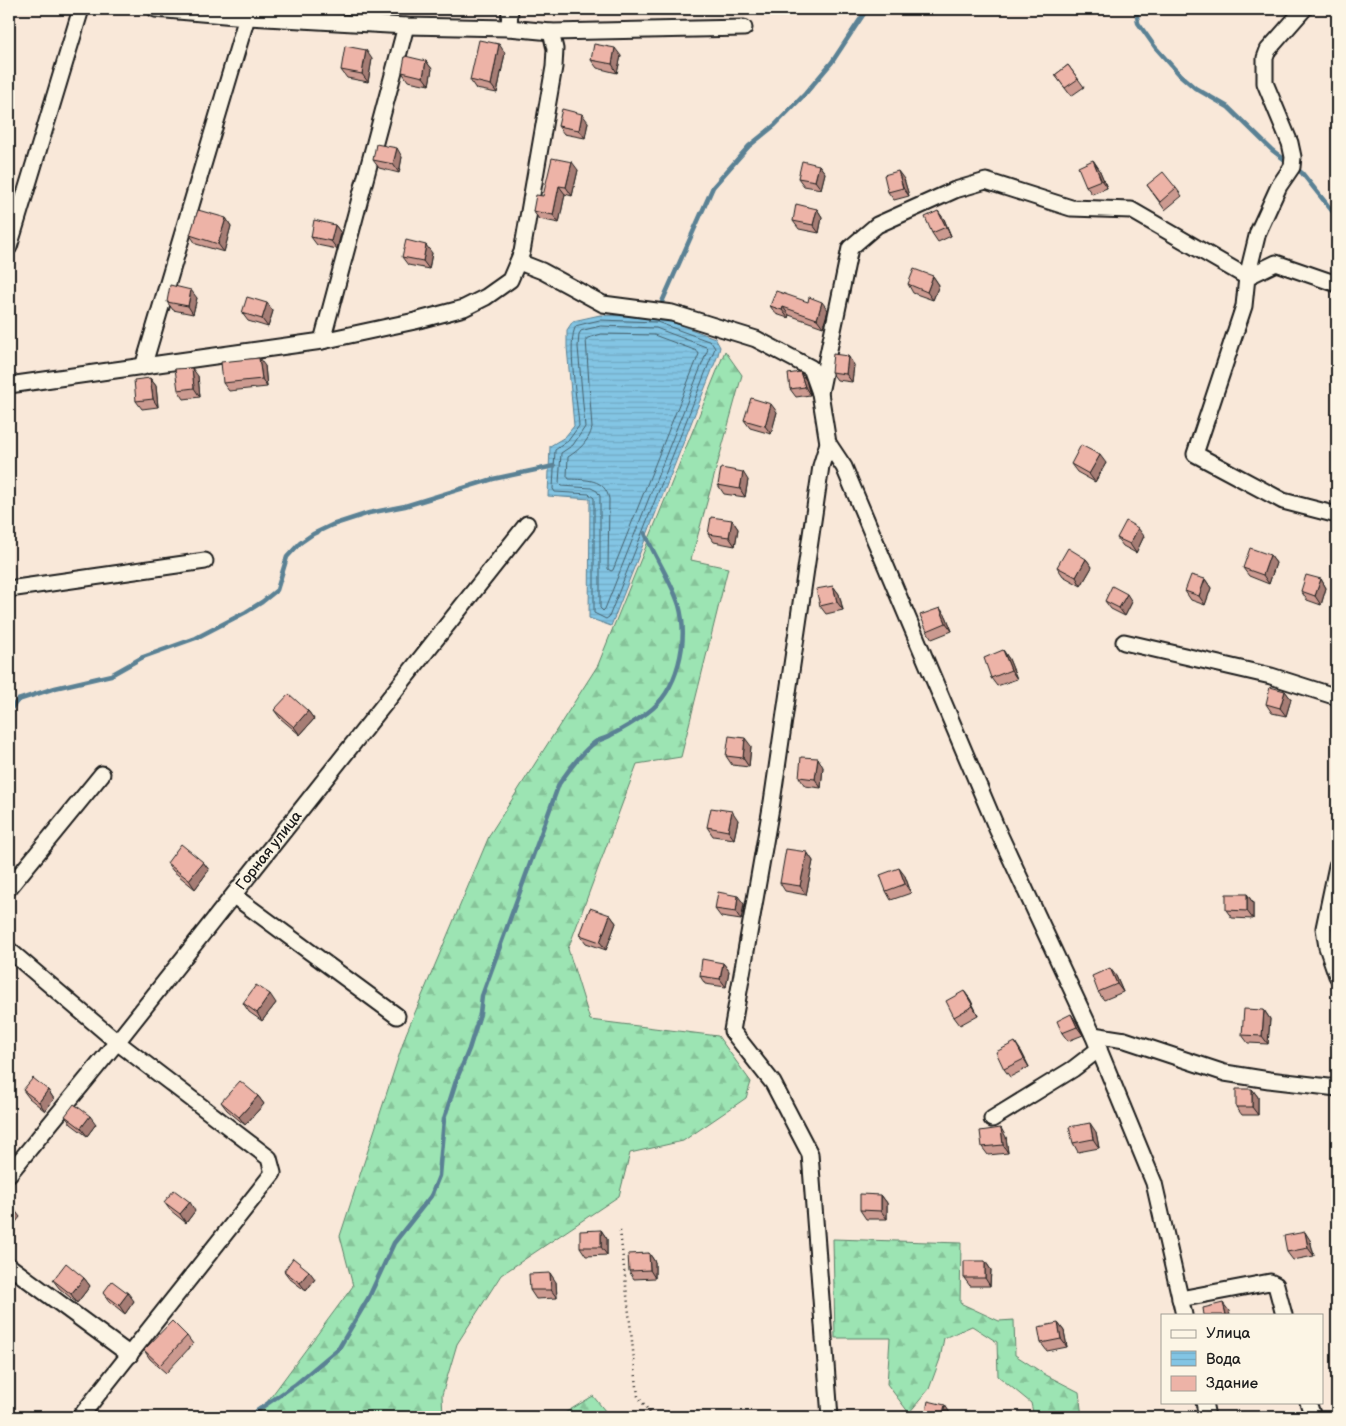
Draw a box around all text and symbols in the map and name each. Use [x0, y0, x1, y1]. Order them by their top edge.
street label: Горная улица [232, 807, 306, 894]
legend [1161, 1314, 1324, 1404]
text: Улица [1206, 1324, 1251, 1343]
text: Вода [1206, 1350, 1241, 1369]
text: Здание [1206, 1374, 1258, 1393]

